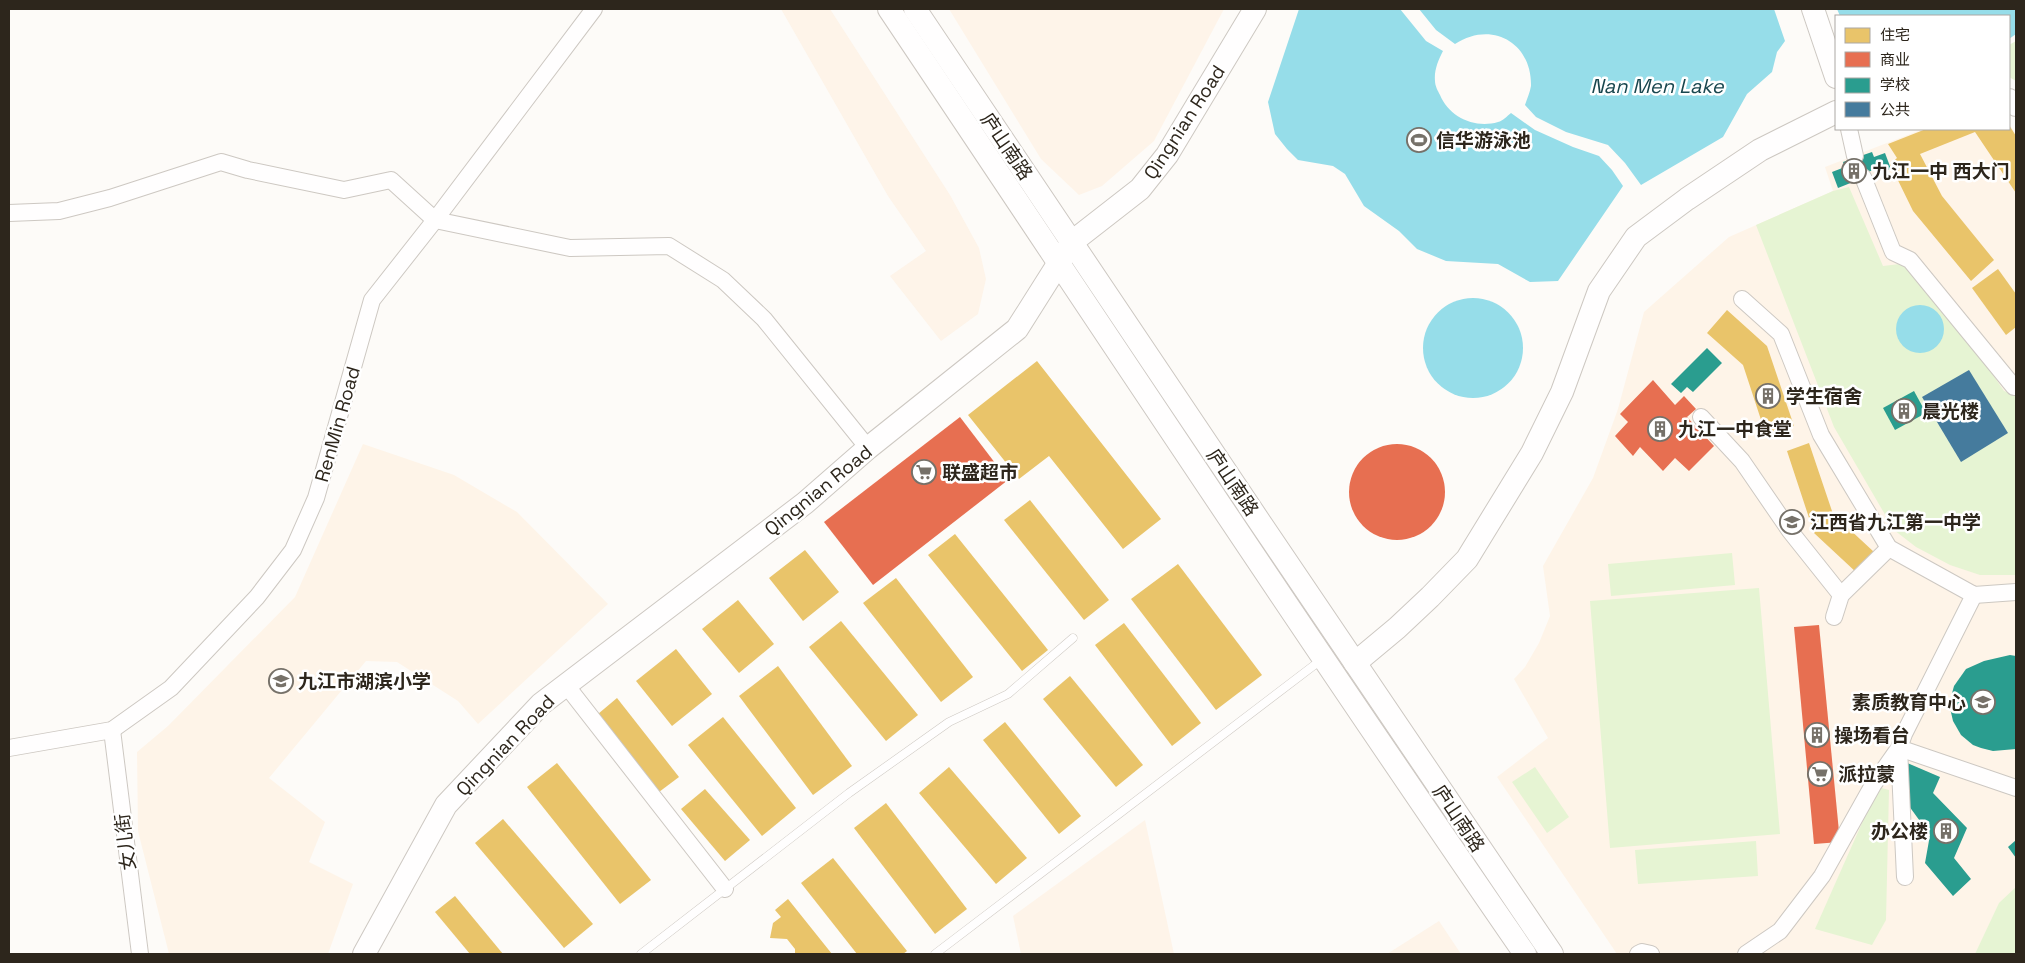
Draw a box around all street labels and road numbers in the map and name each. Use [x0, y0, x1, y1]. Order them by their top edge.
street label: Qingnian Road [1138, 60, 1231, 184]
street label: 庐山南路 [975, 108, 1038, 185]
street label: RenMin Road [309, 363, 366, 485]
street label: Qingnian Road [759, 439, 877, 542]
street label: 庐山南路 [1201, 444, 1264, 521]
street label: Qingnian Road [451, 689, 560, 801]
street label: 庐山南路 [1427, 780, 1490, 857]
street label: 女儿街 [110, 812, 141, 872]

